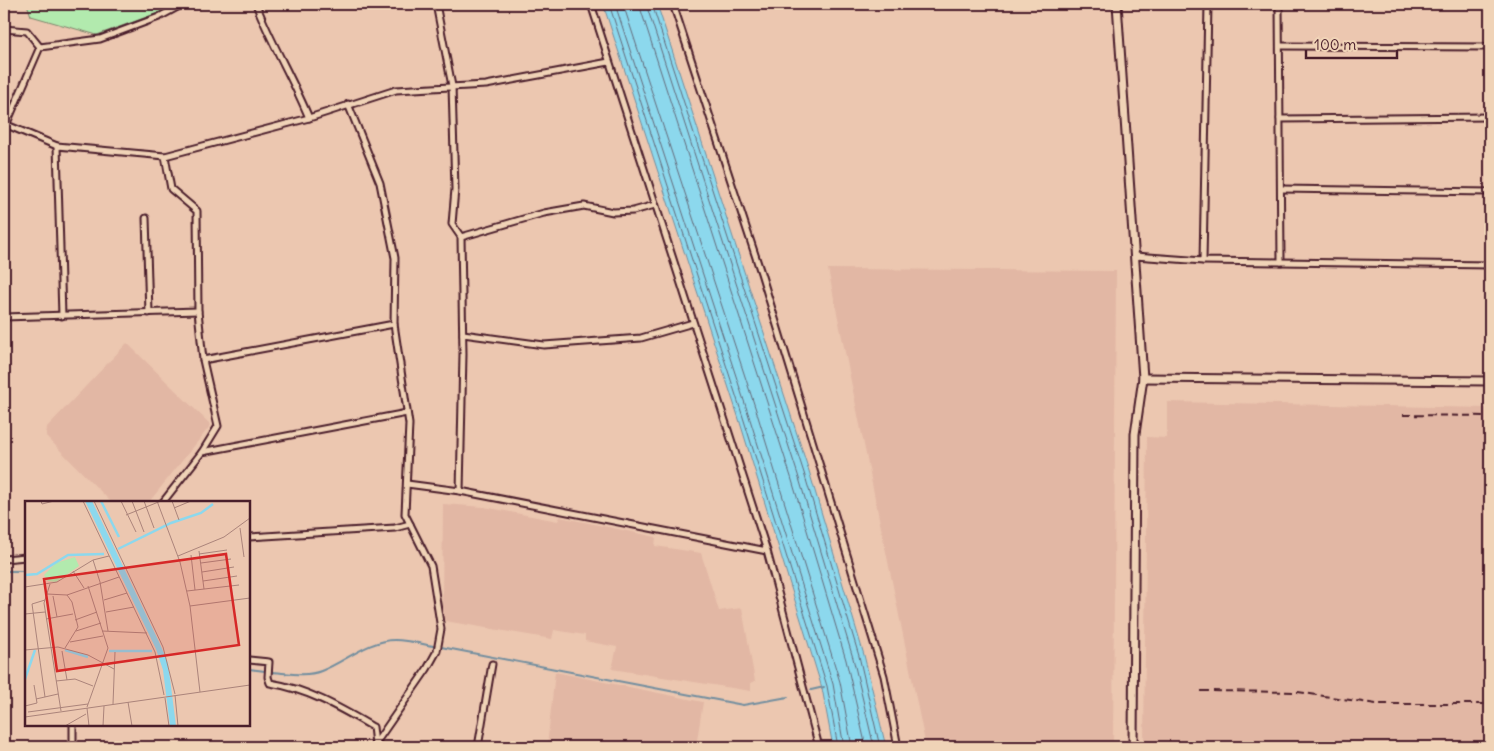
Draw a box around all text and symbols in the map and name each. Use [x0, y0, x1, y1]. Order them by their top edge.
scale bar [1306, 28, 1398, 60]
text: 100 m [1314, 35, 1356, 54]
inset map [25, 501, 250, 726]

